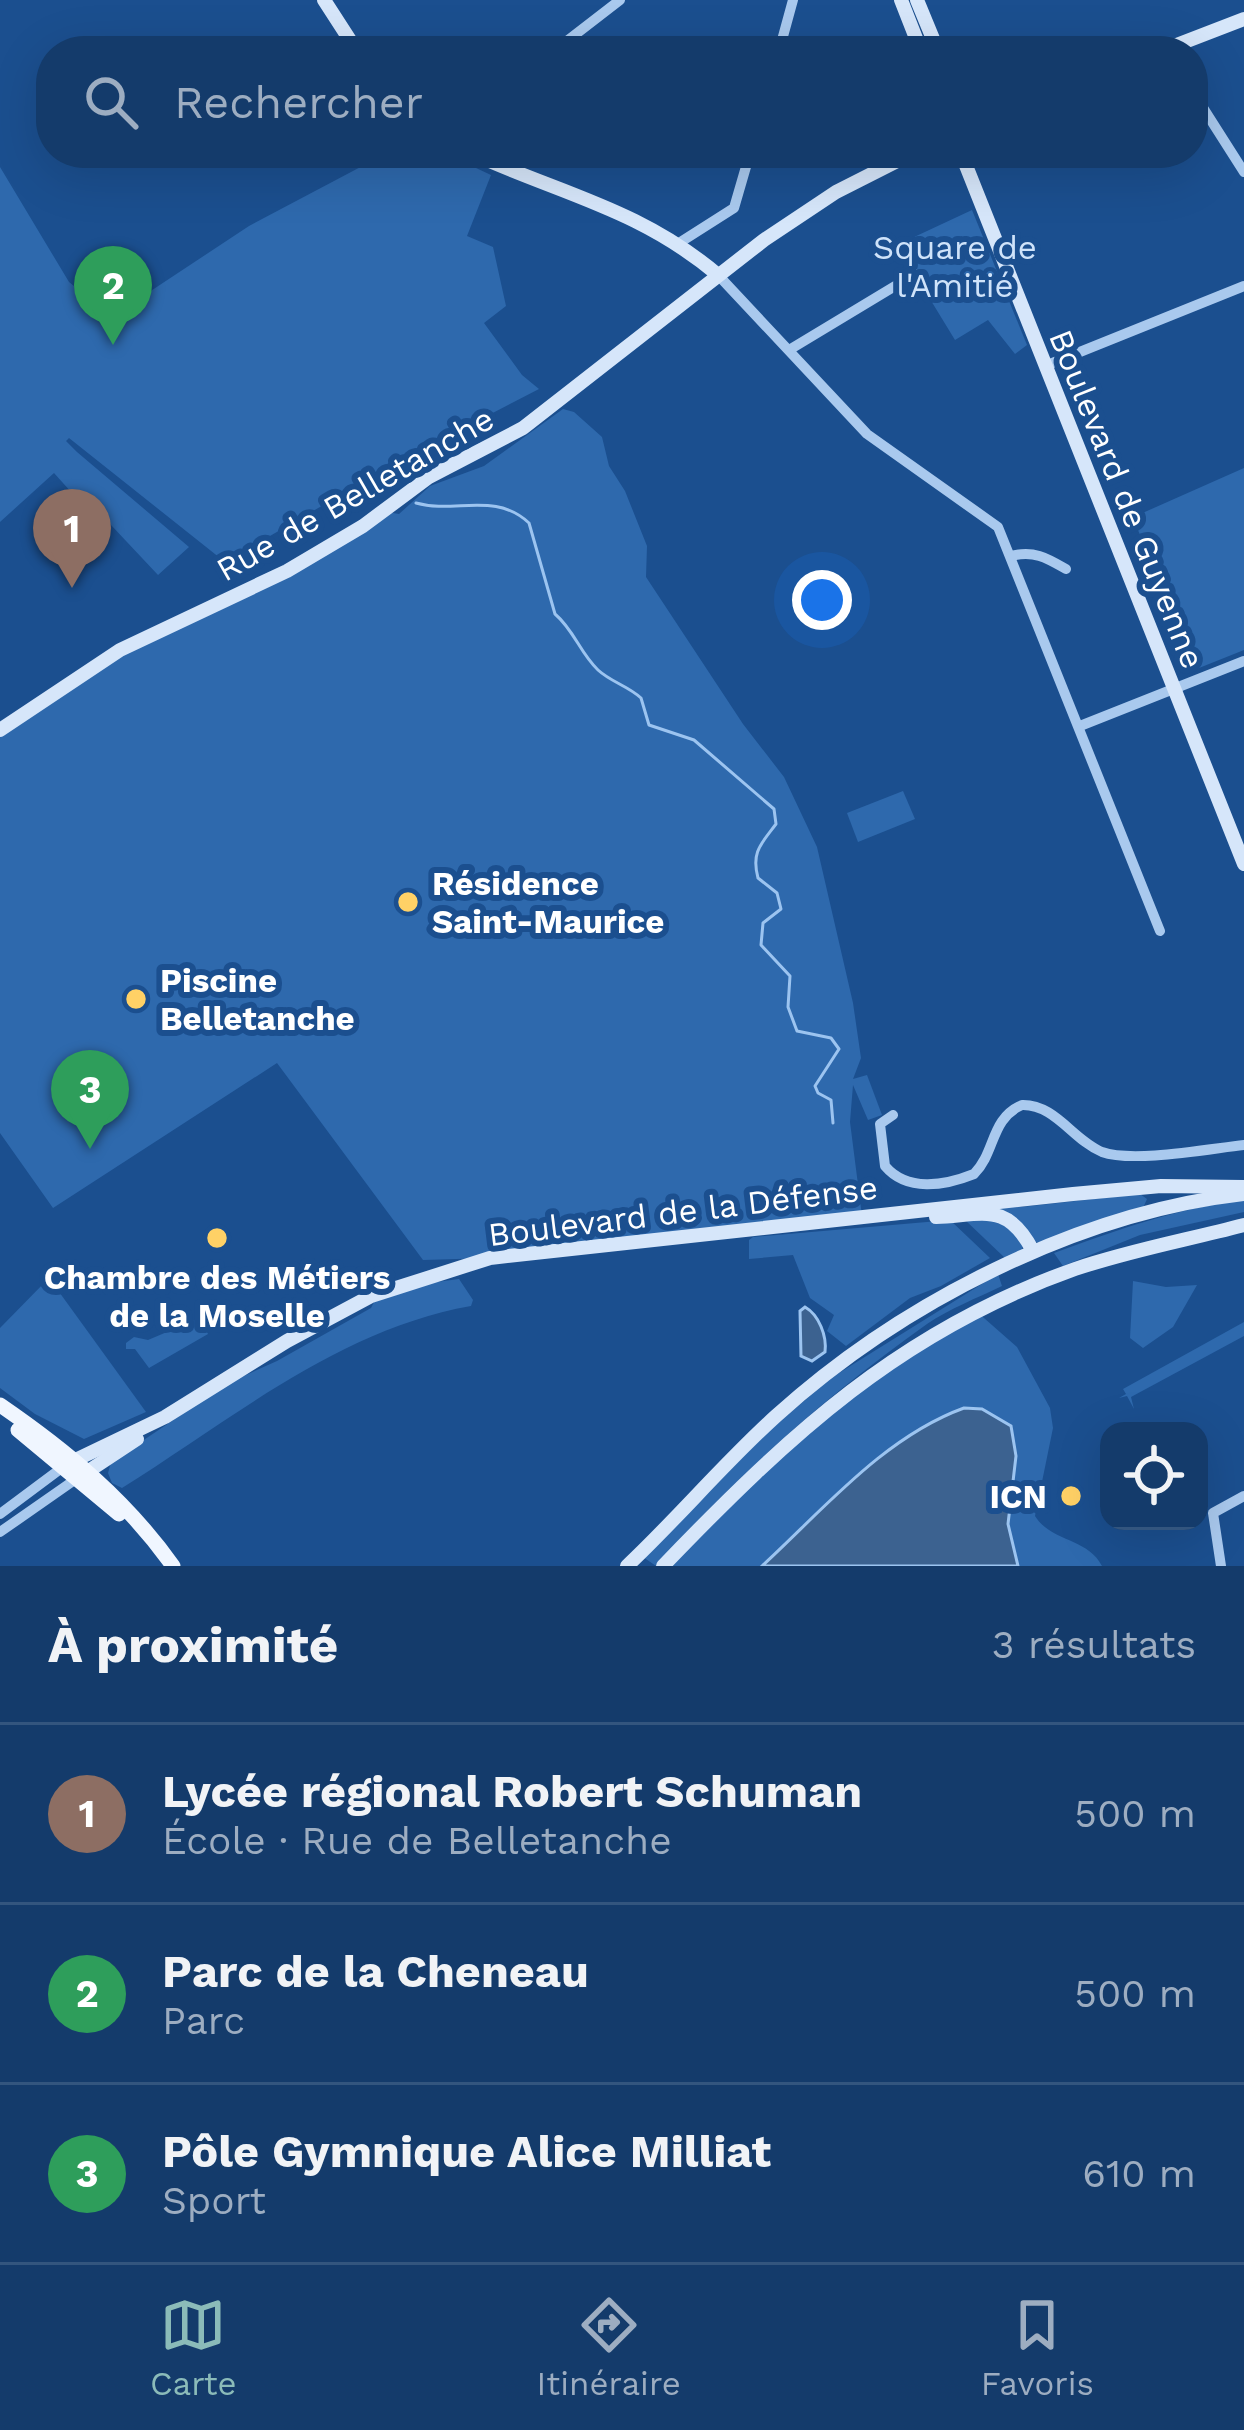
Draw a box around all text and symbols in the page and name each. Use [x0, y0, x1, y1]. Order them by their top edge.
search box [36, 36, 1208, 168]
icon: search [78, 69, 144, 135]
text: Rechercher [174, 76, 423, 129]
park label: Square de l'Amitié [873, 228, 1037, 305]
pin: 2 [74, 246, 152, 345]
street label: Boulevard de Guyenne [1041, 324, 1213, 674]
street label: Rue de Belletanche [210, 399, 500, 589]
pin: 1 [33, 489, 111, 588]
your location [792, 570, 852, 630]
place label: Résidence Saint-Maurice [432, 864, 664, 941]
marker: Résidence Saint-Maurice [395, 889, 421, 915]
place label: Piscine Belletanche [160, 961, 355, 1038]
marker: Piscine Belletanche [123, 986, 149, 1012]
pin: 3 [51, 1050, 129, 1149]
street label: Boulevard de la Défense [486, 1168, 880, 1254]
marker: Chambre des Métiers de la Moselle [204, 1225, 230, 1251]
place label: Chambre des Métiers de la Moselle [44, 1258, 390, 1335]
map controls [1100, 1422, 1208, 1530]
button: locate [1100, 1422, 1208, 1530]
place label: ICN [990, 1477, 1047, 1516]
marker: ICN [1058, 1483, 1084, 1509]
text: À proximité [48, 1615, 338, 1674]
text: 3 résultats [992, 1622, 1196, 1667]
text: Lycée régional Robert Schuman [162, 1765, 862, 1818]
text: 1 [79, 1791, 95, 1836]
text: 500 m [1074, 1791, 1196, 1836]
text: École · Rue de Belletanche [162, 1818, 672, 1863]
text: Parc de la Cheneau [162, 1945, 589, 1998]
text: 2 [75, 1971, 99, 2016]
text: 500 m [1074, 1971, 1196, 2016]
text: Parc [162, 1998, 245, 2043]
text: Pôle Gymnique Alice Milliat [162, 2125, 771, 2178]
text: 3 [75, 2151, 99, 2196]
text: 610 m [1082, 2151, 1196, 2196]
text: Sport [162, 2178, 266, 2223]
tab: Carte [150, 2292, 237, 2403]
tab: Itinéraire [537, 2292, 681, 2403]
tab: Favoris [981, 2292, 1094, 2403]

